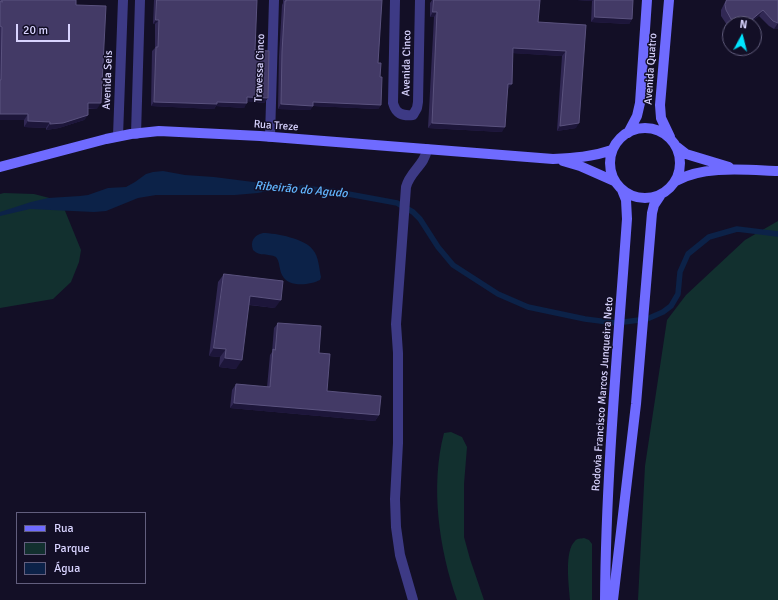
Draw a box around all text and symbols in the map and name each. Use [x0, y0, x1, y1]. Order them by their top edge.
scale bar [18, 16, 72, 42]
north arrow [722, 16, 762, 56]
text: N [739, 18, 748, 32]
text: 20 m [23, 23, 48, 38]
street label: Avenida Cinco [400, 30, 414, 96]
street label: Travessa Cinco [252, 33, 268, 103]
street label: Avenida Quatro [642, 33, 660, 105]
street label: Avenida Seis [100, 50, 116, 110]
street label: Rua Treze [253, 118, 299, 134]
water label: Ribeirão do Agudo [254, 179, 348, 201]
street label: Rodovia Francisco Marcos Junqueira Neto [590, 296, 616, 492]
legend [16, 512, 146, 584]
text: Rua [54, 521, 74, 536]
text: Parque [54, 541, 90, 556]
text: Água [54, 561, 80, 576]

